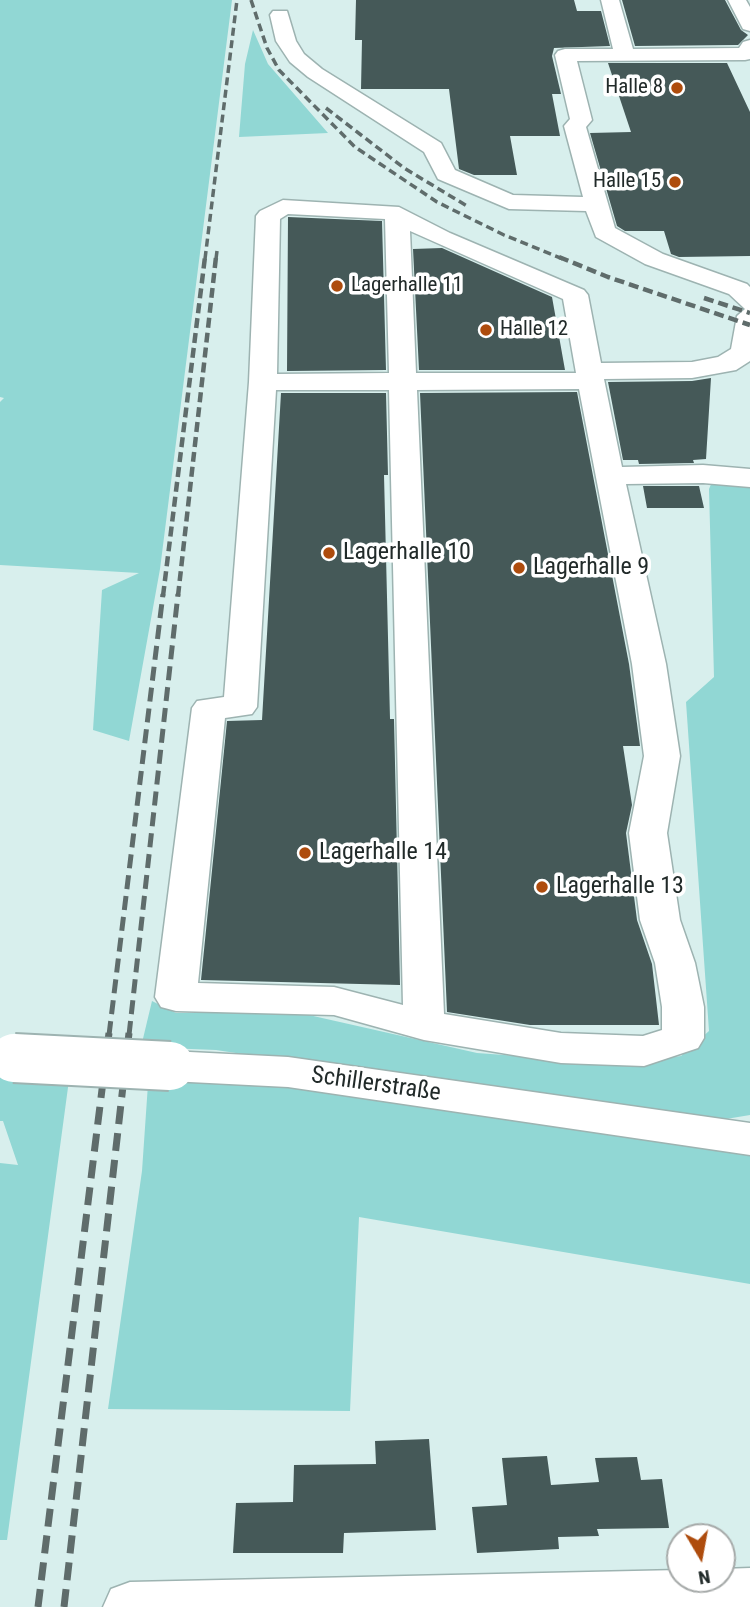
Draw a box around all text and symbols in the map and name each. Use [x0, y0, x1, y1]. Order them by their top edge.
place label: Halle 8 [605, 75, 663, 101]
marker: Halle 8 [669, 80, 685, 96]
place label: Halle 15 [593, 169, 661, 195]
marker: Halle 15 [667, 174, 683, 190]
place label: Lagerhalle 11 [351, 273, 463, 299]
marker: Lagerhalle 11 [329, 278, 345, 294]
place label: Halle 12 [500, 317, 568, 343]
marker: Halle 12 [478, 322, 494, 338]
place label: Lagerhalle 10 [343, 539, 471, 567]
marker: Lagerhalle 10 [321, 545, 337, 561]
place label: Lagerhalle 9 [533, 554, 649, 582]
marker: Lagerhalle 9 [511, 560, 527, 576]
place label: Lagerhalle 14 [319, 839, 447, 867]
marker: Lagerhalle 14 [297, 845, 313, 861]
place label: Lagerhalle 13 [556, 873, 684, 901]
marker: Lagerhalle 13 [534, 879, 550, 895]
street label: Schillerstraße [309, 1062, 443, 1108]
north arrow [666, 1523, 736, 1593]
text: N [697, 1565, 712, 1590]

